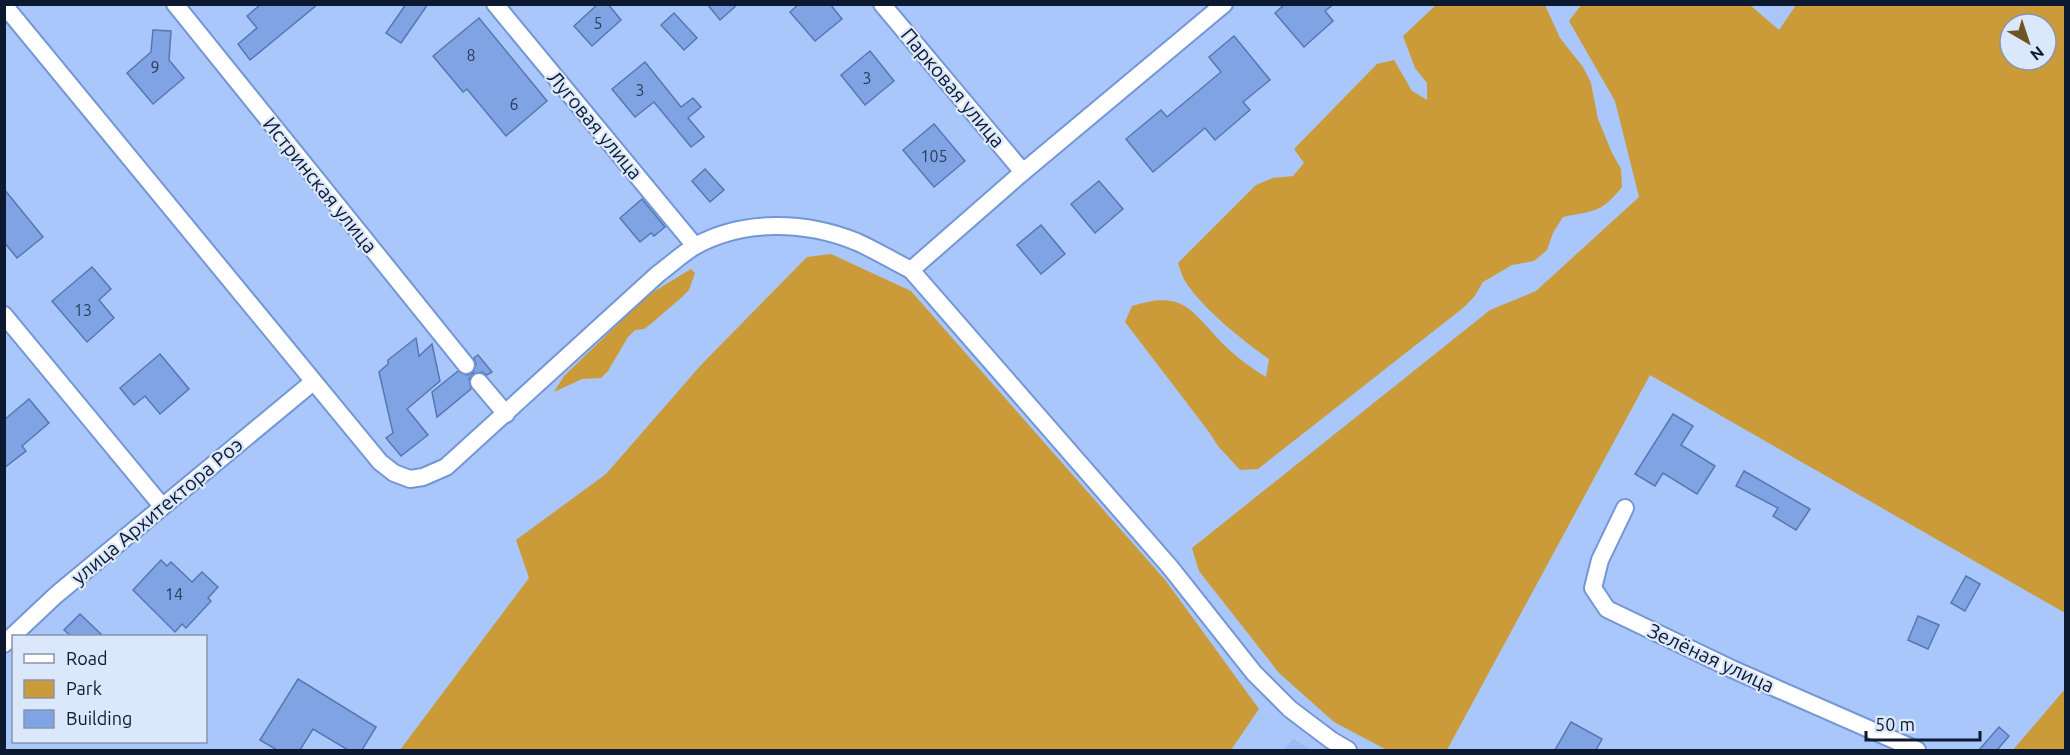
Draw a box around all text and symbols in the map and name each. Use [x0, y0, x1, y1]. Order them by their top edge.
north arrow [1998, 12, 2058, 72]
house number: 5 [593, 14, 603, 32]
street label: Парковая улица [897, 23, 1010, 152]
text: N [2027, 43, 2048, 64]
house number: 8 [466, 46, 476, 64]
house number: 9 [150, 58, 160, 76]
street label: Луговая улица [543, 66, 647, 184]
house number: 3 [862, 69, 872, 87]
house number: 3 [635, 81, 645, 99]
house number: 6 [509, 95, 519, 113]
street label: Истринская улица [259, 112, 382, 257]
house number: 105 [920, 147, 948, 165]
house number: 13 [74, 301, 92, 319]
street label: улица Архитектора Роэ [66, 432, 247, 589]
house number: 14 [165, 585, 183, 603]
street label: Зелёная улица [1644, 618, 1778, 697]
legend [12, 635, 207, 743]
text: Road [66, 648, 108, 668]
text: Park [66, 678, 102, 698]
scale bar [1866, 704, 1980, 742]
text: Building [66, 708, 132, 728]
text: 50 m [1875, 714, 1915, 734]

